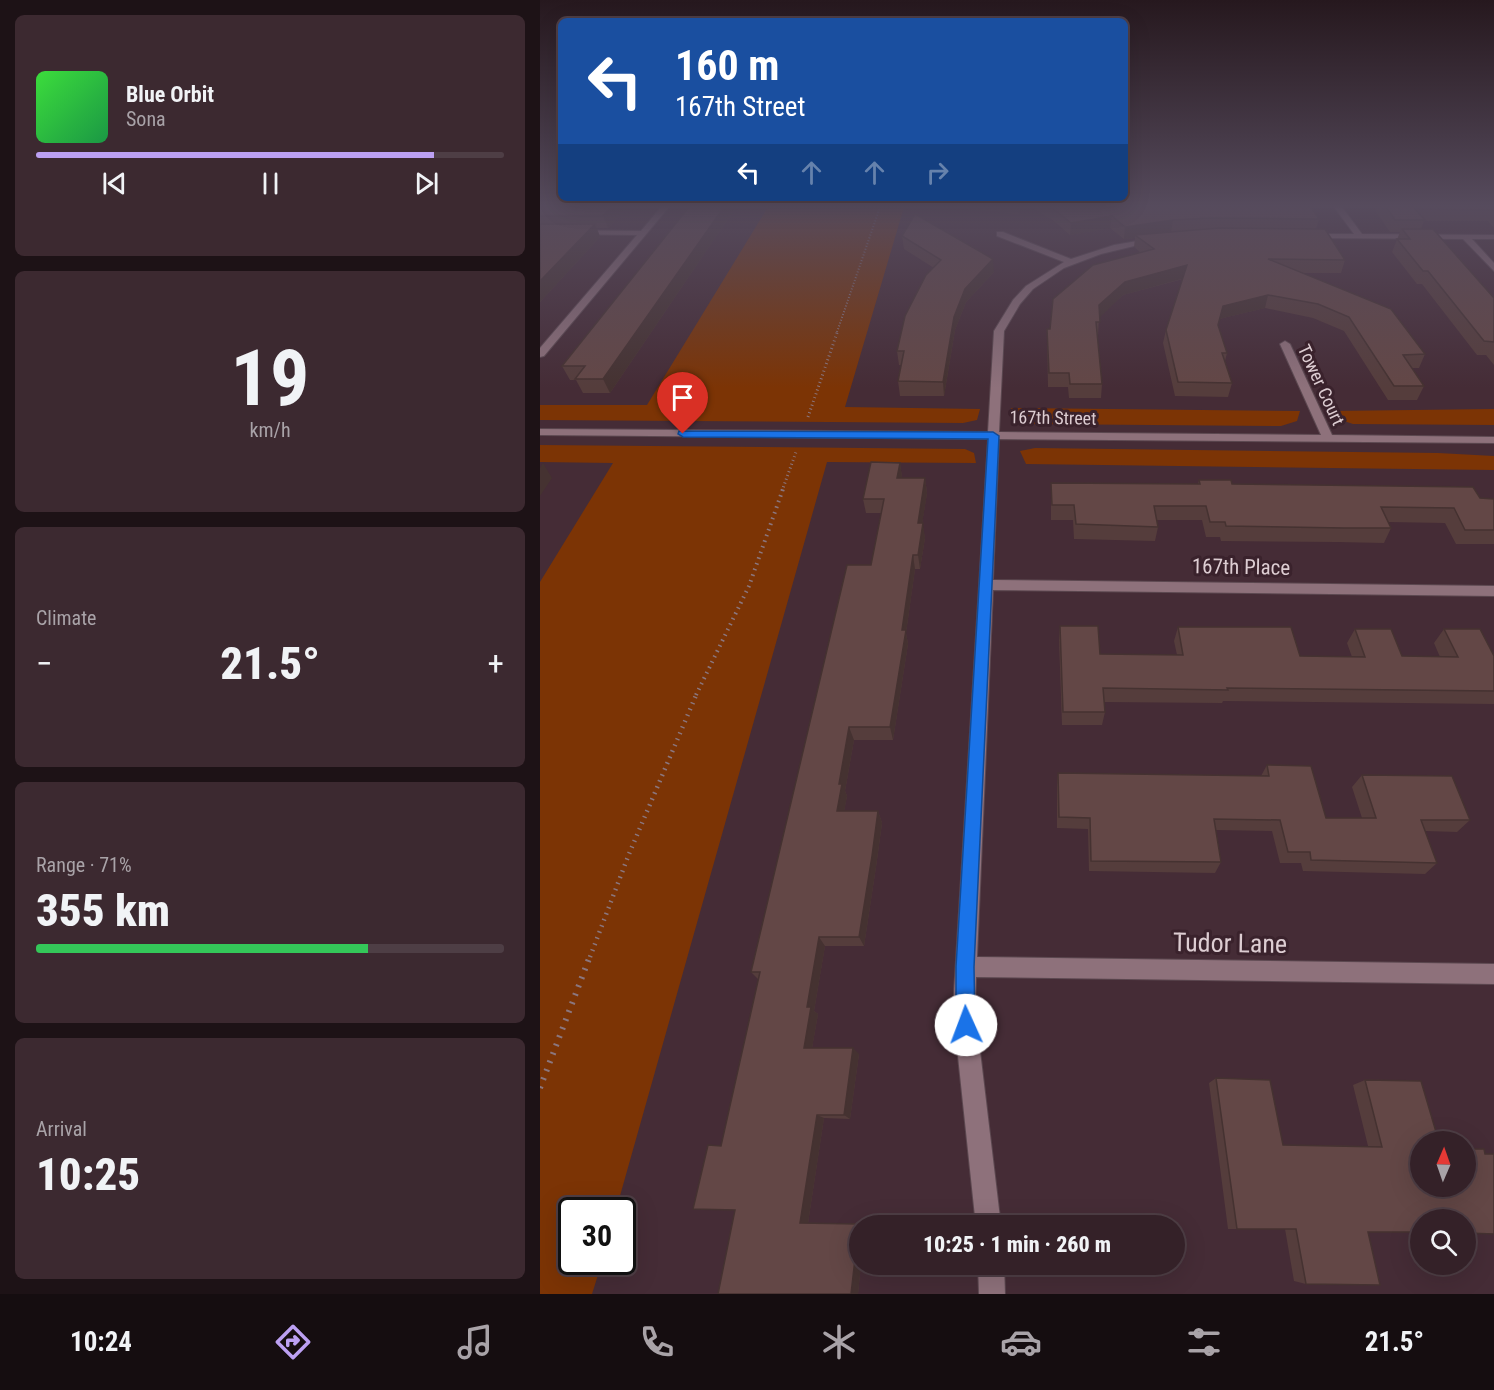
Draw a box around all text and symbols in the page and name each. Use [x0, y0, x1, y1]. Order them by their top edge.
text: 160 m [675, 41, 780, 90]
icon: left [576, 42, 654, 120]
text: Blue Orbit [126, 82, 214, 107]
text: 167th Street [675, 91, 805, 123]
text: Sona [126, 107, 166, 131]
icon: left [732, 156, 765, 189]
icon: ahead [795, 156, 828, 189]
icon: ahead [858, 156, 891, 189]
icon: right [921, 156, 954, 189]
icon: previous [98, 167, 131, 200]
icon: pause [254, 167, 287, 200]
icon: next [410, 167, 443, 200]
text: 19 [231, 333, 309, 424]
street label: Tower Court [1294, 341, 1349, 428]
pin [657, 372, 708, 434]
icon: arrive [666, 381, 699, 414]
street label: 167th Street [1009, 406, 1097, 429]
text: km/h [249, 418, 291, 442]
street label: 167th Place [1192, 554, 1291, 580]
text: Climate [36, 606, 96, 630]
text: 21.5° [220, 637, 320, 690]
text: − [36, 644, 53, 683]
text: + [488, 644, 504, 683]
text: Range · 71% [36, 853, 132, 877]
text: 355 km [36, 884, 170, 937]
street label: Tudor Lane [1173, 927, 1287, 959]
position arrow [934, 993, 998, 1057]
text: Arrival [36, 1117, 87, 1141]
north arrow [1410, 1131, 1476, 1197]
map controls [1410, 1131, 1476, 1275]
text: 10:25 [36, 1148, 140, 1201]
speed limit sign: 30 [558, 1197, 636, 1275]
button: search [1410, 1209, 1476, 1275]
text: 10:25 · 1 min · 260 m [923, 1232, 1111, 1257]
icon: directions [272, 1321, 314, 1363]
icon: music [454, 1321, 496, 1363]
icon: phone [636, 1321, 678, 1363]
icon: climate [818, 1321, 860, 1363]
icon: car [1000, 1321, 1042, 1363]
icon: filters [1183, 1321, 1225, 1363]
text: 10:24 [70, 1326, 132, 1358]
text: 21.5° [1365, 1326, 1424, 1358]

